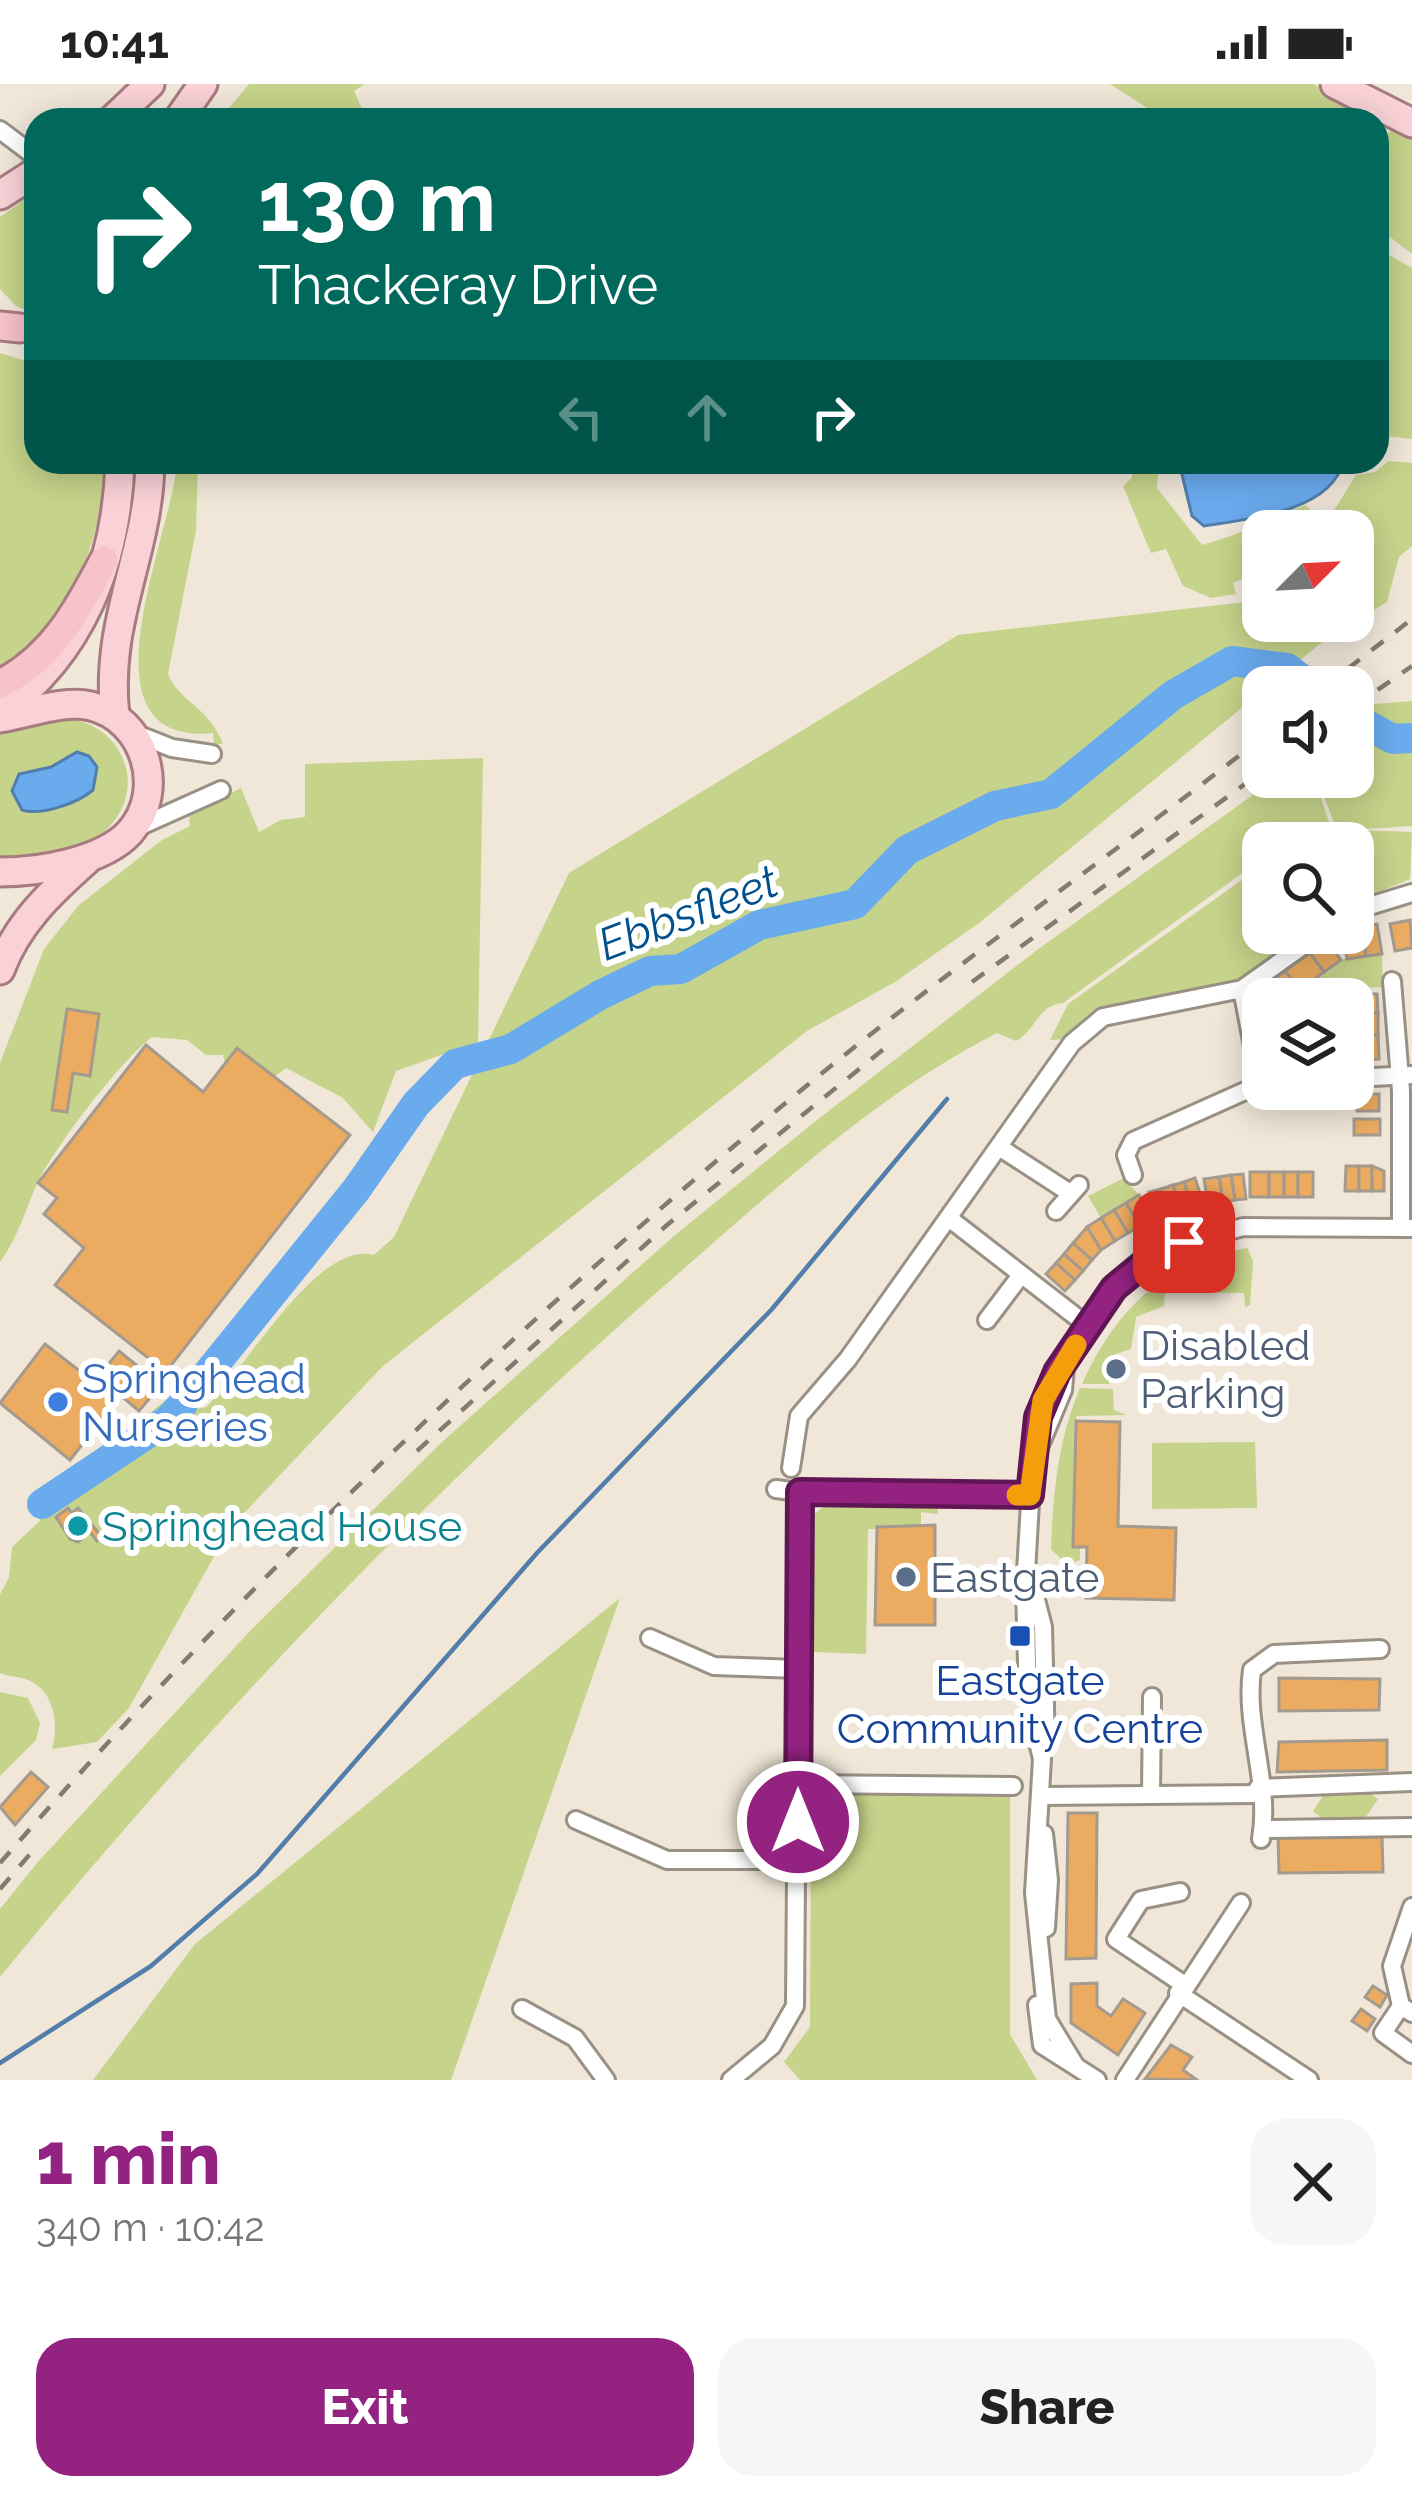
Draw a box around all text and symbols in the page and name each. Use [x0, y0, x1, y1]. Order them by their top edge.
text: 10:41 [60, 16, 169, 69]
text: 130 m [258, 152, 496, 251]
icon: right [60, 156, 216, 312]
text: Thackeray Drive [258, 253, 658, 317]
icon: left [548, 384, 614, 450]
icon: ahead [674, 384, 740, 450]
icon: right [800, 384, 866, 450]
north arrow [1242, 510, 1374, 642]
map controls [1242, 510, 1374, 1110]
button: sound [1242, 666, 1374, 798]
button: search [1242, 822, 1374, 954]
water label: Ebbsfleet [591, 854, 786, 971]
button: layers [1242, 978, 1374, 1110]
pin [1133, 1191, 1235, 1293]
icon: arrive [1151, 1209, 1217, 1275]
place label: Disabled Parking [1140, 1321, 1310, 1418]
place label: Springhead Nurseries [82, 1354, 306, 1451]
marker: Disabled Parking [1103, 1356, 1129, 1382]
marker: Springhead Nurseries [45, 1389, 71, 1415]
place label: Springhead House [102, 1502, 462, 1551]
marker: Springhead House [65, 1513, 91, 1539]
place label: Eastgate [930, 1553, 1099, 1602]
marker: Eastgate [893, 1564, 919, 1590]
marker: Eastgate Community Centre [1007, 1623, 1033, 1649]
place label: Eastgate Community Centre [837, 1656, 1203, 1753]
position arrow [735, 1759, 861, 1885]
text: 1 min [36, 2116, 221, 2201]
button: close [1250, 2119, 1376, 2245]
text: 340 m · 10:42 [36, 2204, 265, 2250]
button: Exit [36, 2338, 694, 2476]
button: Share [718, 2338, 1376, 2476]

